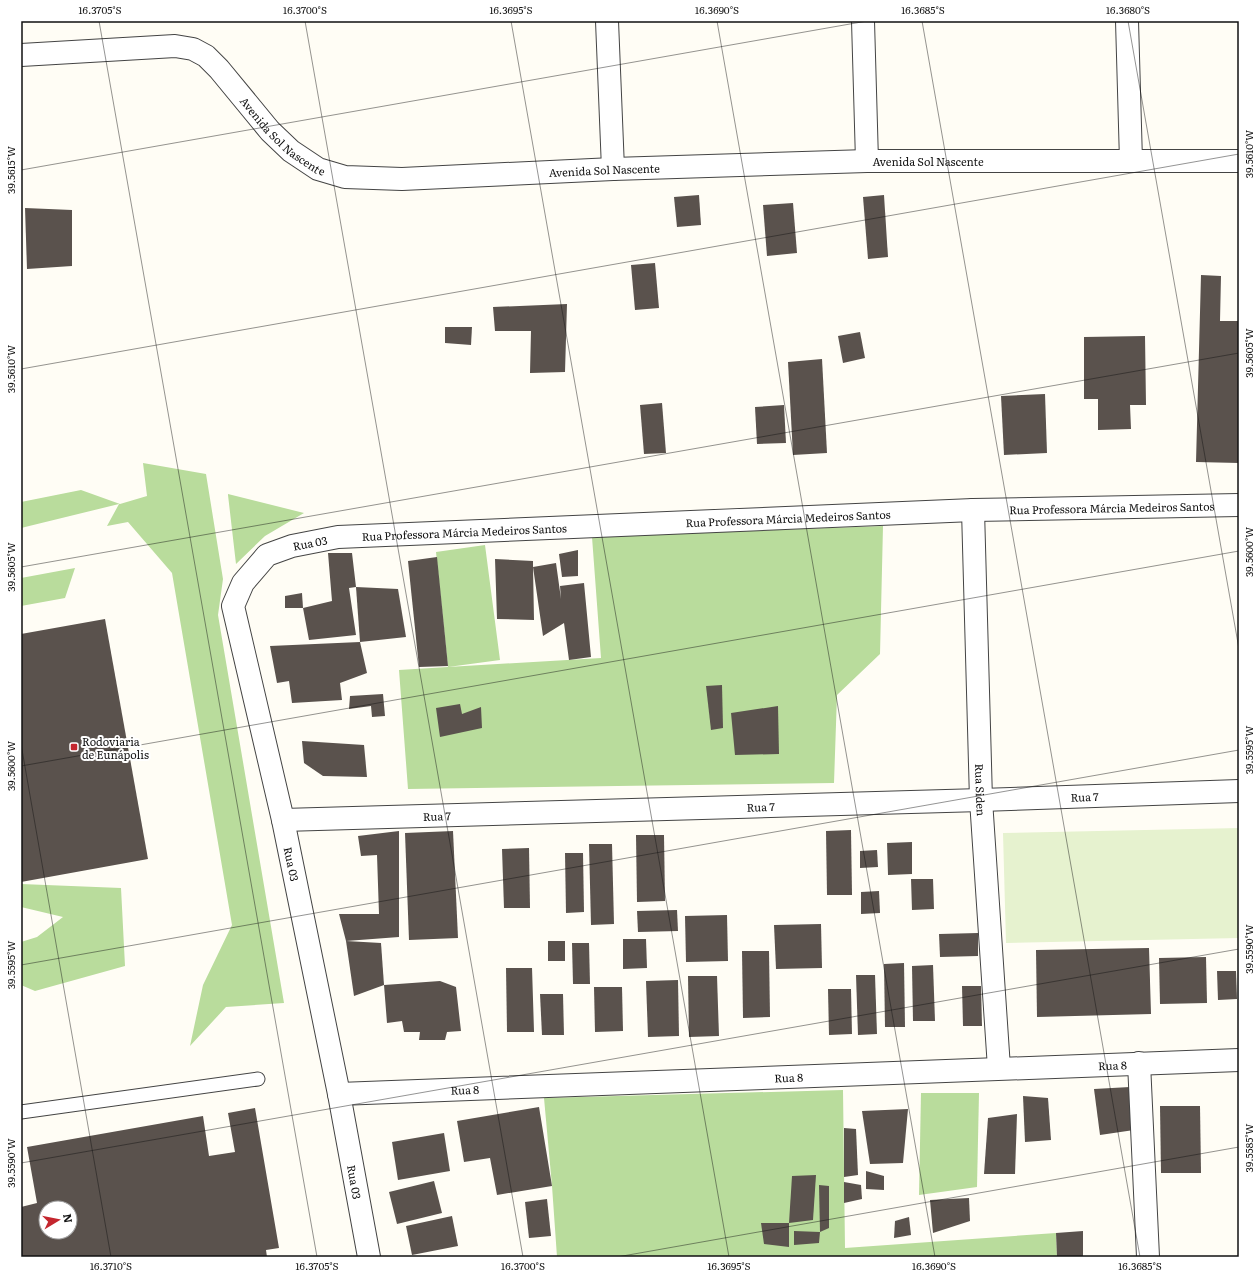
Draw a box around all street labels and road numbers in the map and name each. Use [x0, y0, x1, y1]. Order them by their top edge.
street label: Avenida Sol Nascente [237, 93, 327, 179]
street label: Avenida Sol Nascente [872, 153, 984, 169]
street label: Avenida Sol Nascente [548, 160, 660, 180]
street label: Rua Professora Márcia Medeiros Santos [1009, 497, 1215, 517]
street label: Rua Professora Márcia Medeiros Santos [685, 506, 891, 530]
street label: Rua Professora Márcia Medeiros Santos [361, 519, 567, 544]
street label: Rua 03 [291, 531, 329, 554]
street label: Rua Siden [972, 763, 990, 817]
street label: Rua 7 [1070, 788, 1099, 805]
street label: Rua 7 [746, 798, 776, 815]
street label: Rua 7 [423, 807, 452, 824]
street label: Rua 03 [281, 845, 303, 883]
street label: Rua 8 [1098, 1056, 1127, 1073]
street label: Rua 8 [774, 1068, 803, 1086]
street label: Rua 8 [450, 1081, 480, 1098]
street label: Rua 03 [344, 1163, 366, 1201]

